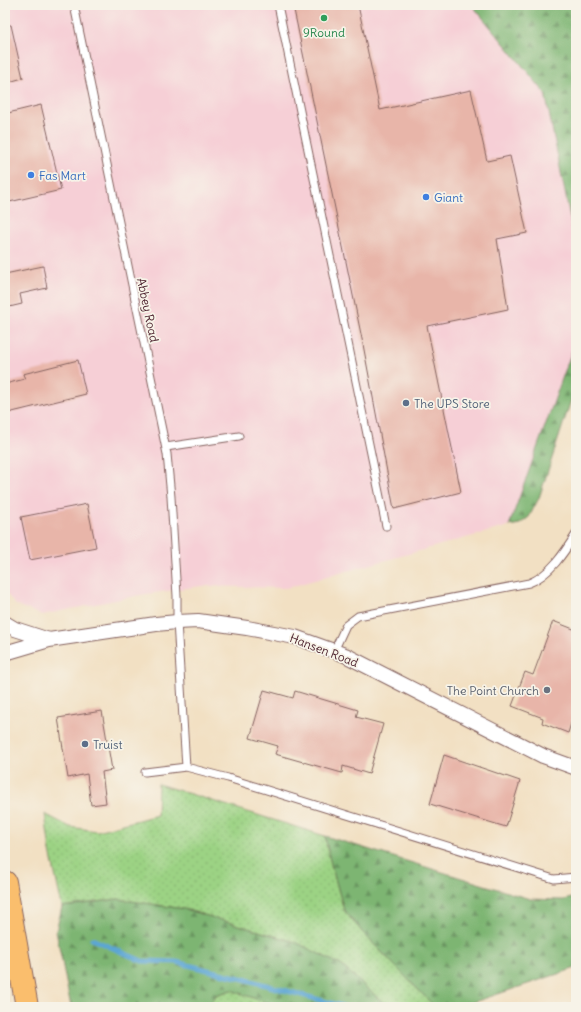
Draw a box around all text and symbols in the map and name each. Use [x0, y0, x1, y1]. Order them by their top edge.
marker: 9Round [319, 13, 329, 23]
place label: 9Round [303, 25, 345, 40]
place label: Fas Mart [39, 168, 86, 183]
marker: Fas Mart [26, 170, 36, 180]
place label: Giant [434, 190, 463, 205]
marker: Giant [421, 192, 431, 202]
street label: Abbey Road [134, 277, 162, 343]
place label: The UPS Store [414, 396, 490, 411]
marker: The UPS Store [401, 398, 411, 408]
street label: Hansen Road [288, 630, 360, 670]
place label: The Point Church [447, 683, 539, 698]
marker: The Point Church [542, 685, 552, 695]
place label: Truist [93, 737, 123, 752]
marker: Truist [80, 739, 90, 749]

